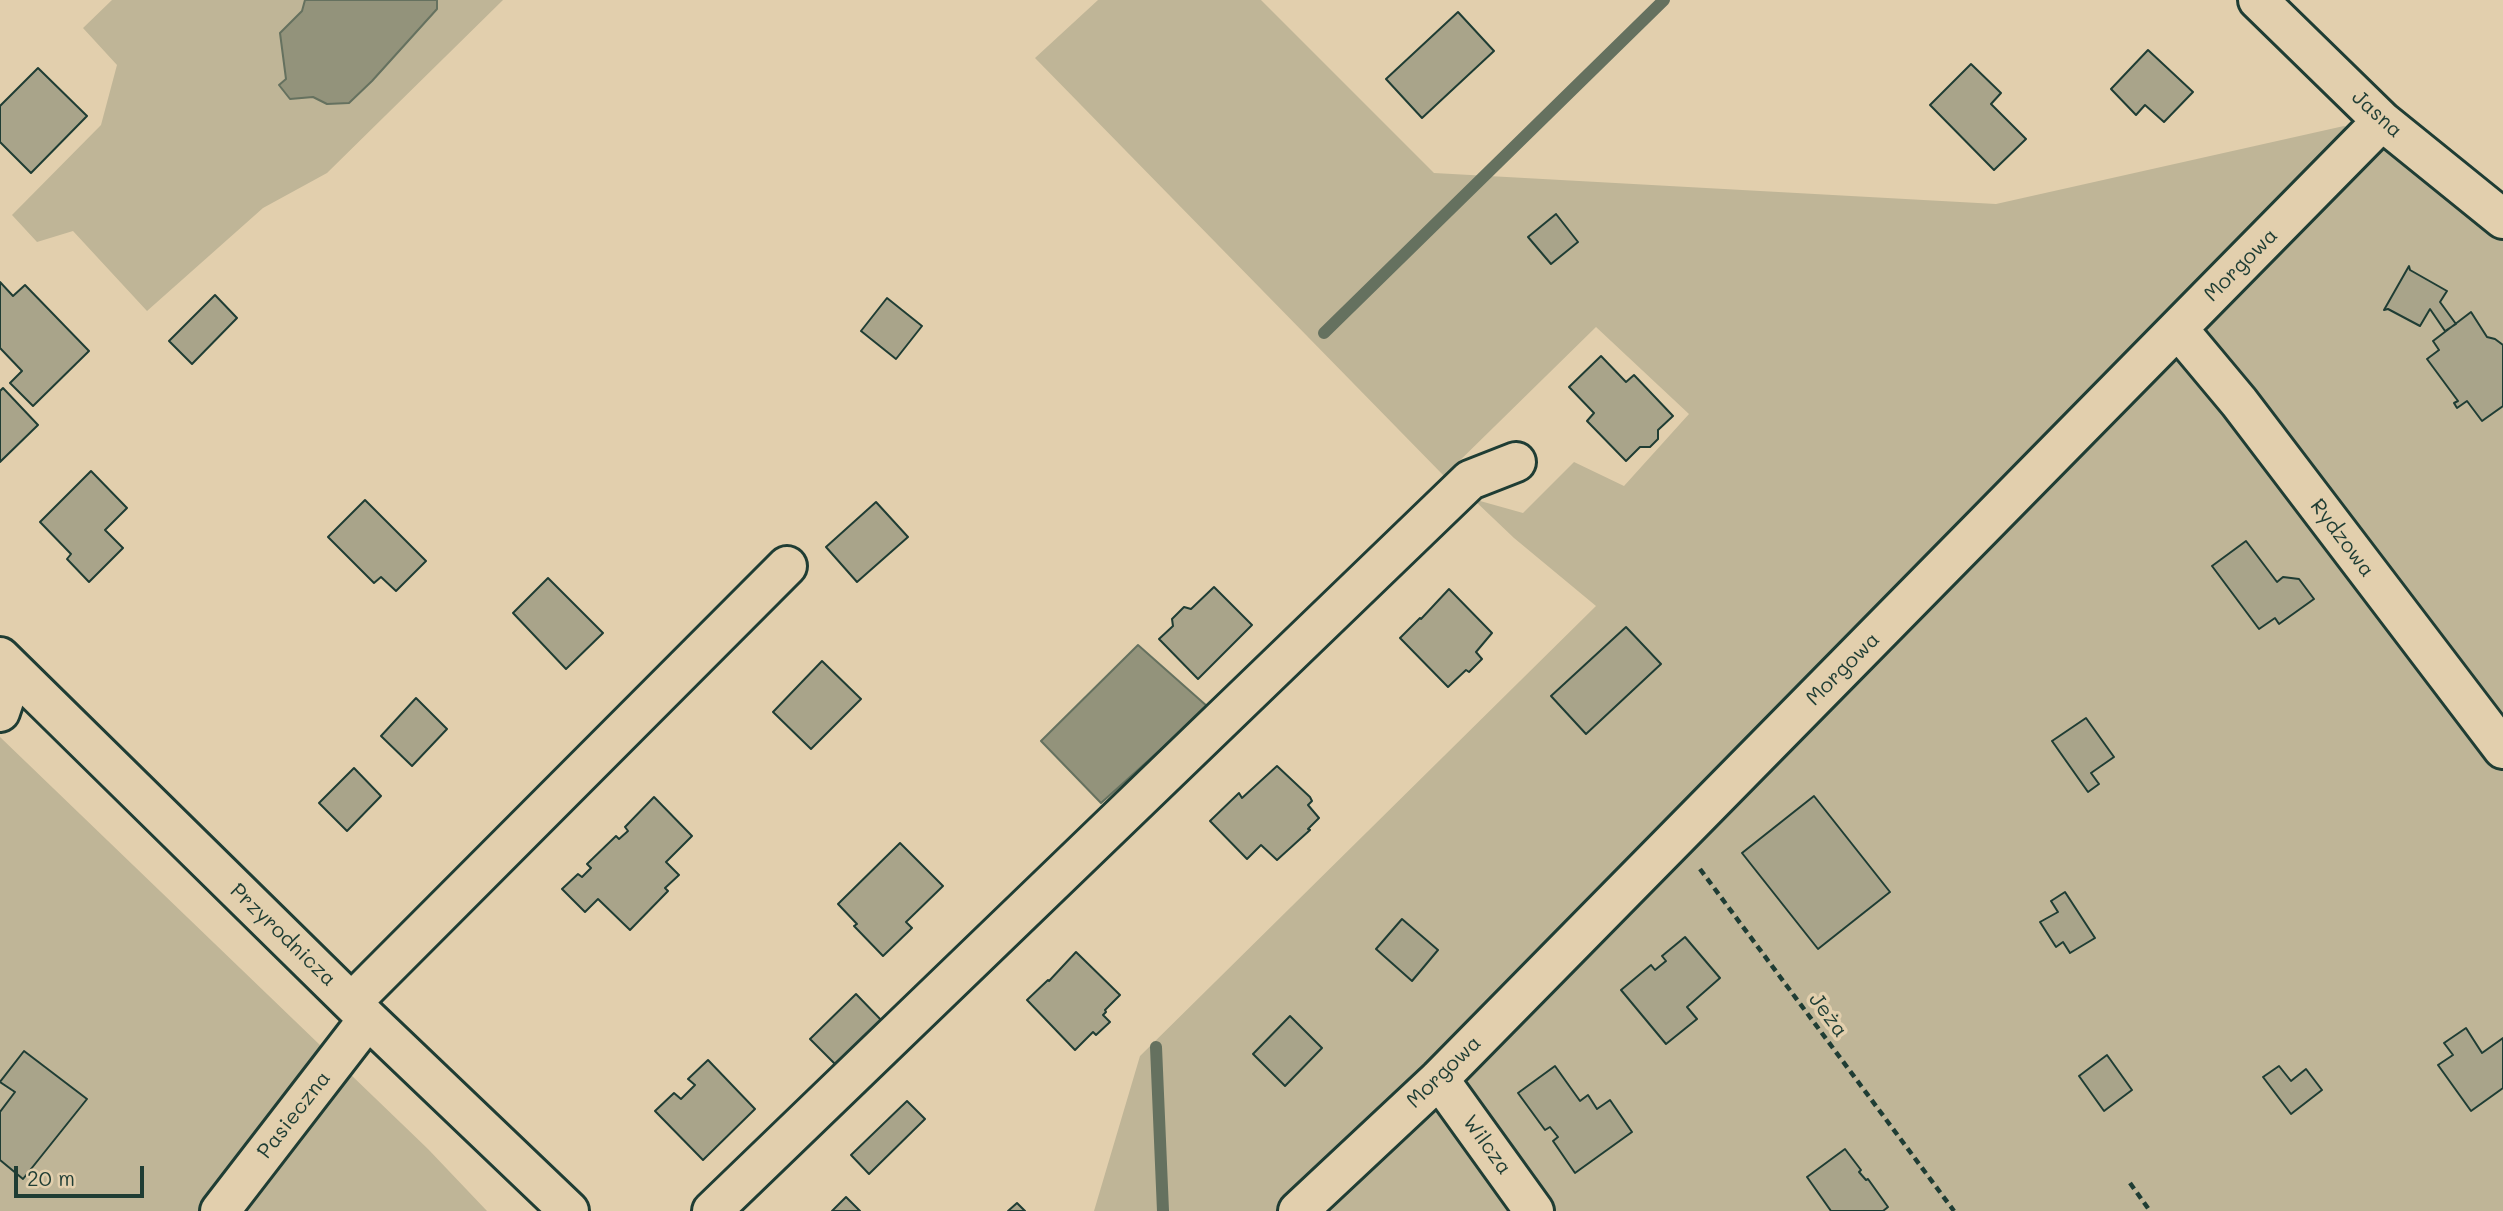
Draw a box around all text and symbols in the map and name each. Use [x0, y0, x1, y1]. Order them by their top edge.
street label: Jasna [2346, 85, 2408, 143]
street label: Morgowa [2199, 223, 2283, 307]
street label: Rydzowa [2304, 494, 2380, 582]
street label: Morgowa [1801, 627, 1885, 711]
street label: Przyrodnicza [225, 878, 341, 992]
street label: Jeża [1803, 988, 1853, 1042]
street label: Morgowa [1402, 1030, 1486, 1114]
street label: Pasieczna [252, 1066, 336, 1164]
street label: Wilcza [1457, 1110, 1517, 1180]
scale bar [18, 1152, 147, 1196]
text: 20 m [27, 1164, 75, 1191]

